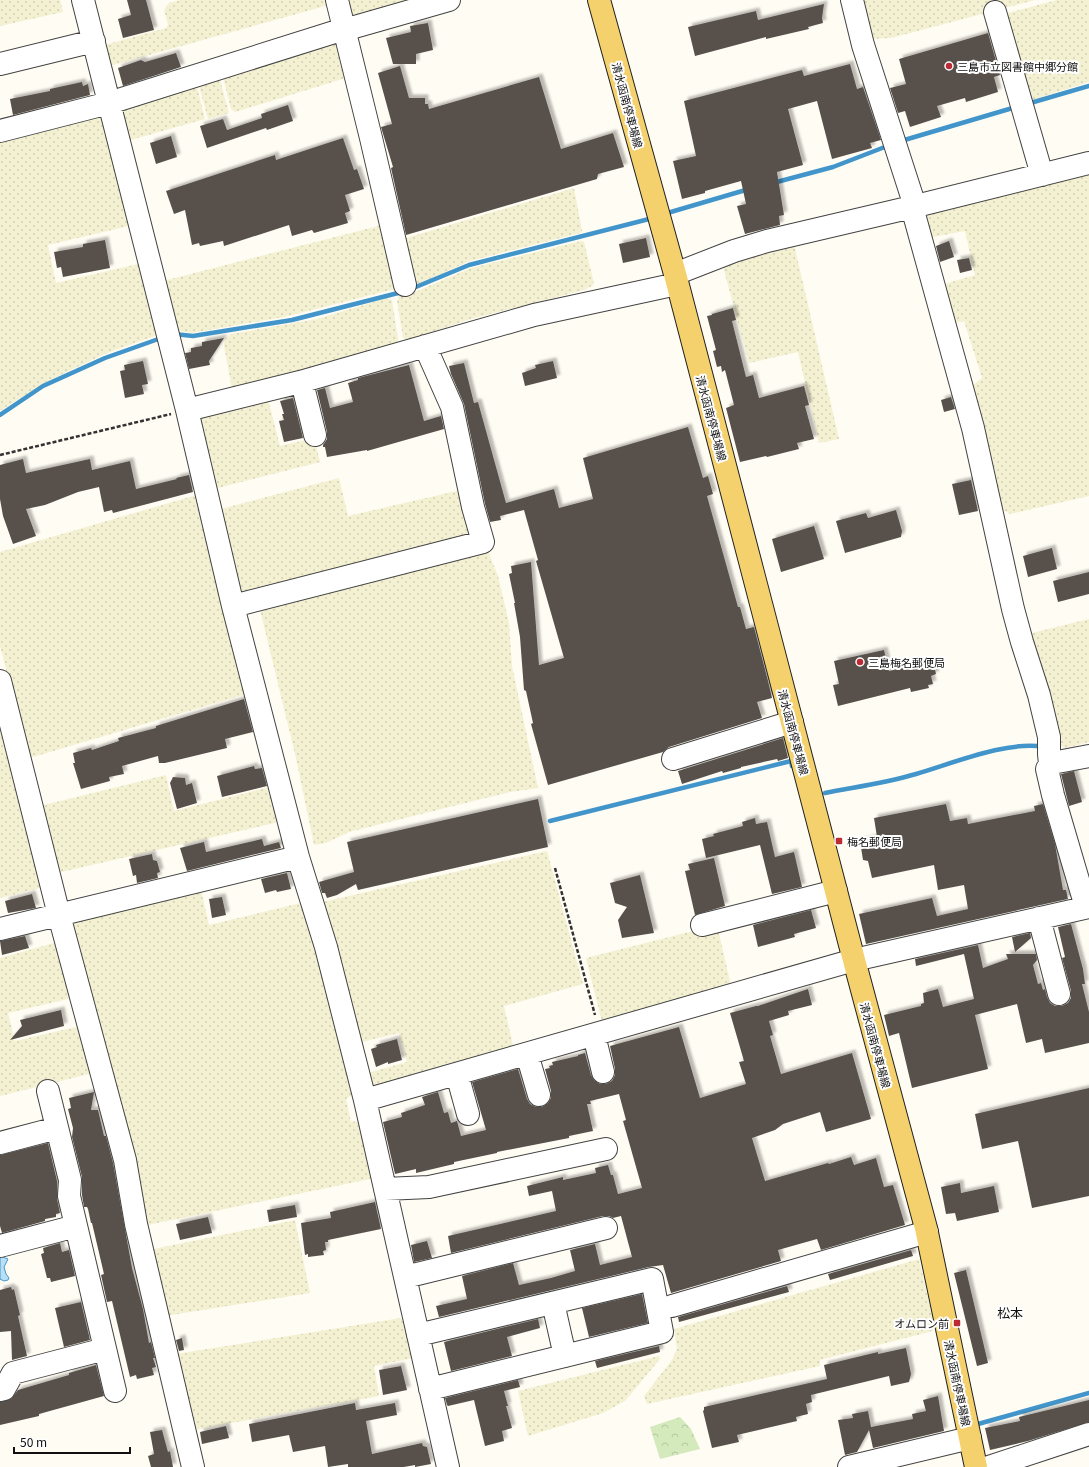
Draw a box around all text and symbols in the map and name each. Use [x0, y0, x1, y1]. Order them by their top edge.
place label: 三島市立図書館中郷分館 [957, 58, 1078, 74]
street label: 清水函南停車場線 [609, 60, 647, 150]
marker: 三島市立図書館中郷分館 [944, 61, 954, 71]
street label: 清水函南停車場線 [693, 373, 731, 463]
place label: 三島梅名郵便局 [868, 654, 945, 670]
marker: 三島梅名郵便局 [855, 657, 865, 667]
street label: 清水函南停車場線 [775, 687, 813, 777]
place label: 梅名郵便局 [847, 833, 902, 849]
marker: 梅名郵便局 [834, 836, 844, 846]
street label: 清水函南停車場線 [857, 1000, 895, 1090]
district label: 松本 [997, 1303, 1023, 1322]
place label: オムロン前 [894, 1315, 949, 1331]
marker: オムロン前 [952, 1318, 962, 1328]
street label: 清水函南停車場線 [941, 1338, 975, 1428]
scale bar [14, 1429, 130, 1455]
text: 50 m [20, 1433, 47, 1450]

